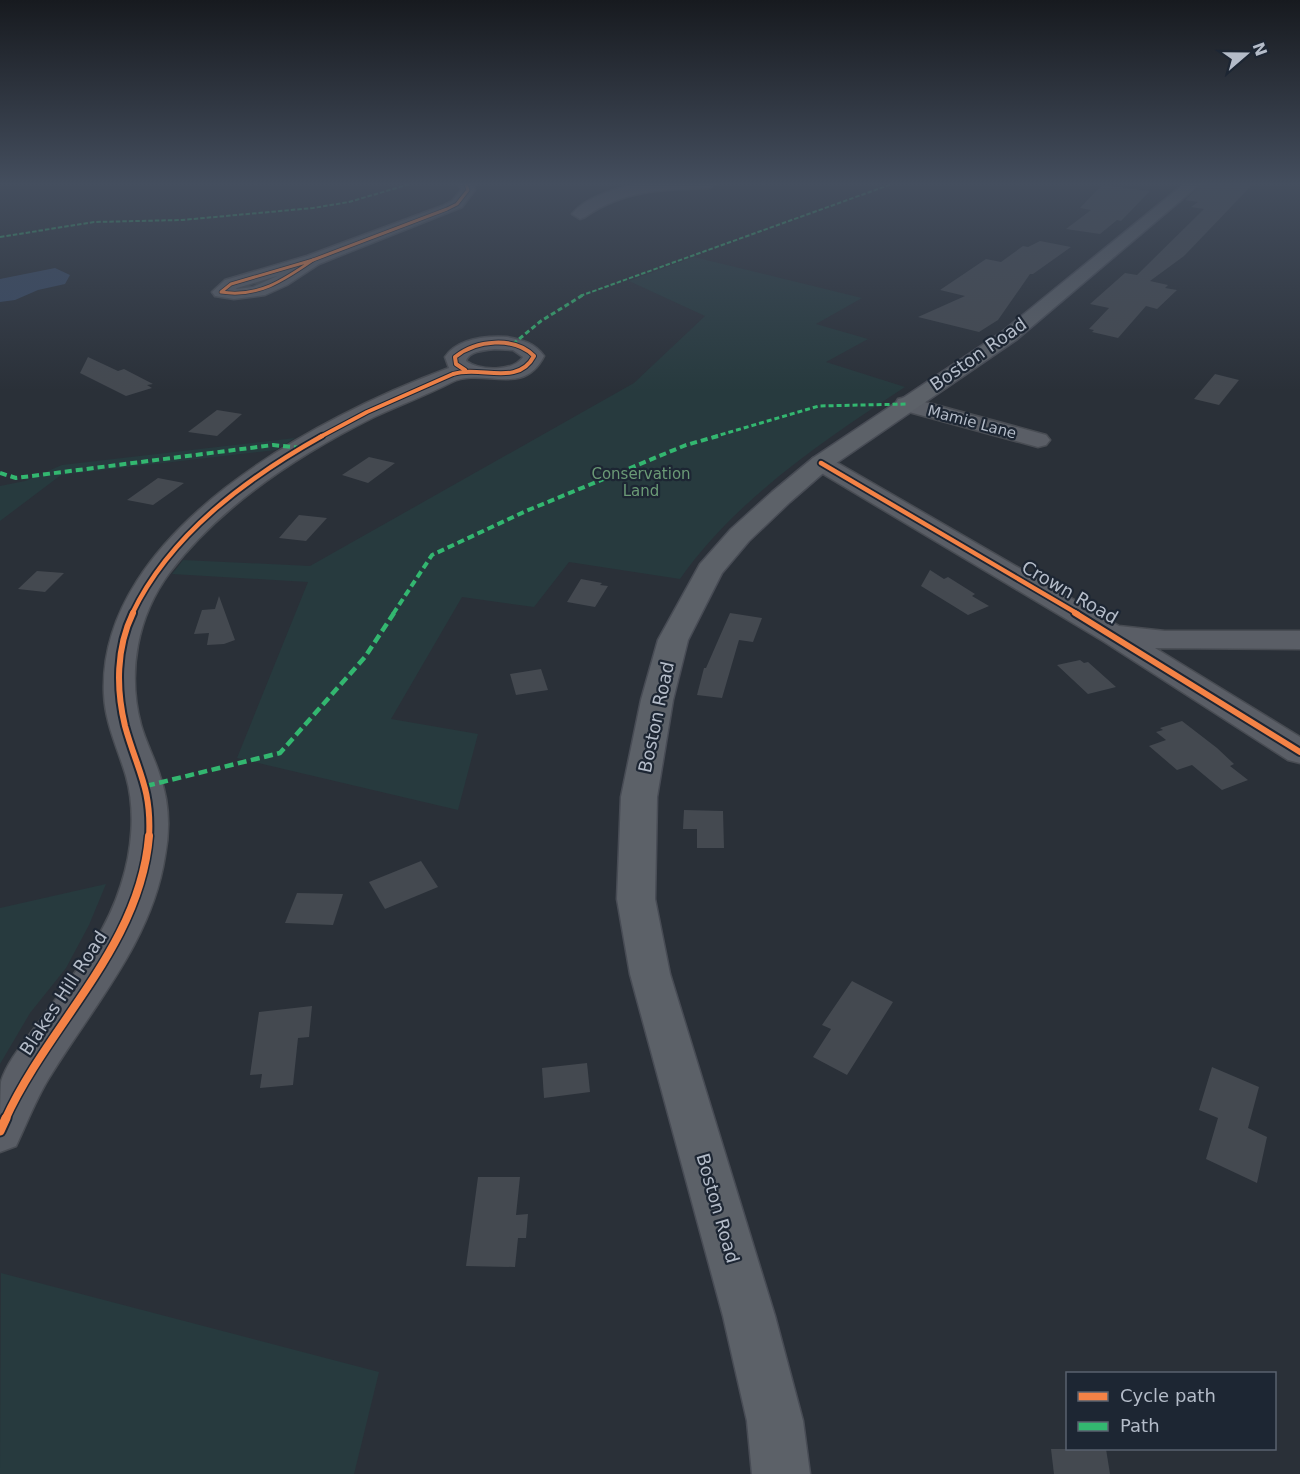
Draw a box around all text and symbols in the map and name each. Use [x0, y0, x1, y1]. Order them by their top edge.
north arrow [1216, 24, 1276, 84]
text: N [1248, 39, 1271, 59]
street label: Boston Road [926, 313, 1030, 395]
street label: Mamie Lane [926, 402, 1018, 442]
park label: Conservation Land [591, 465, 691, 500]
street label: Crown Road [1018, 556, 1122, 628]
street label: Boston Road [634, 659, 678, 775]
street label: Blakes Hill Road [15, 927, 111, 1059]
street label: Boston Road [692, 1151, 744, 1265]
legend [1066, 1372, 1276, 1450]
text: Cycle path [1120, 1385, 1216, 1406]
text: Path [1120, 1415, 1160, 1436]

